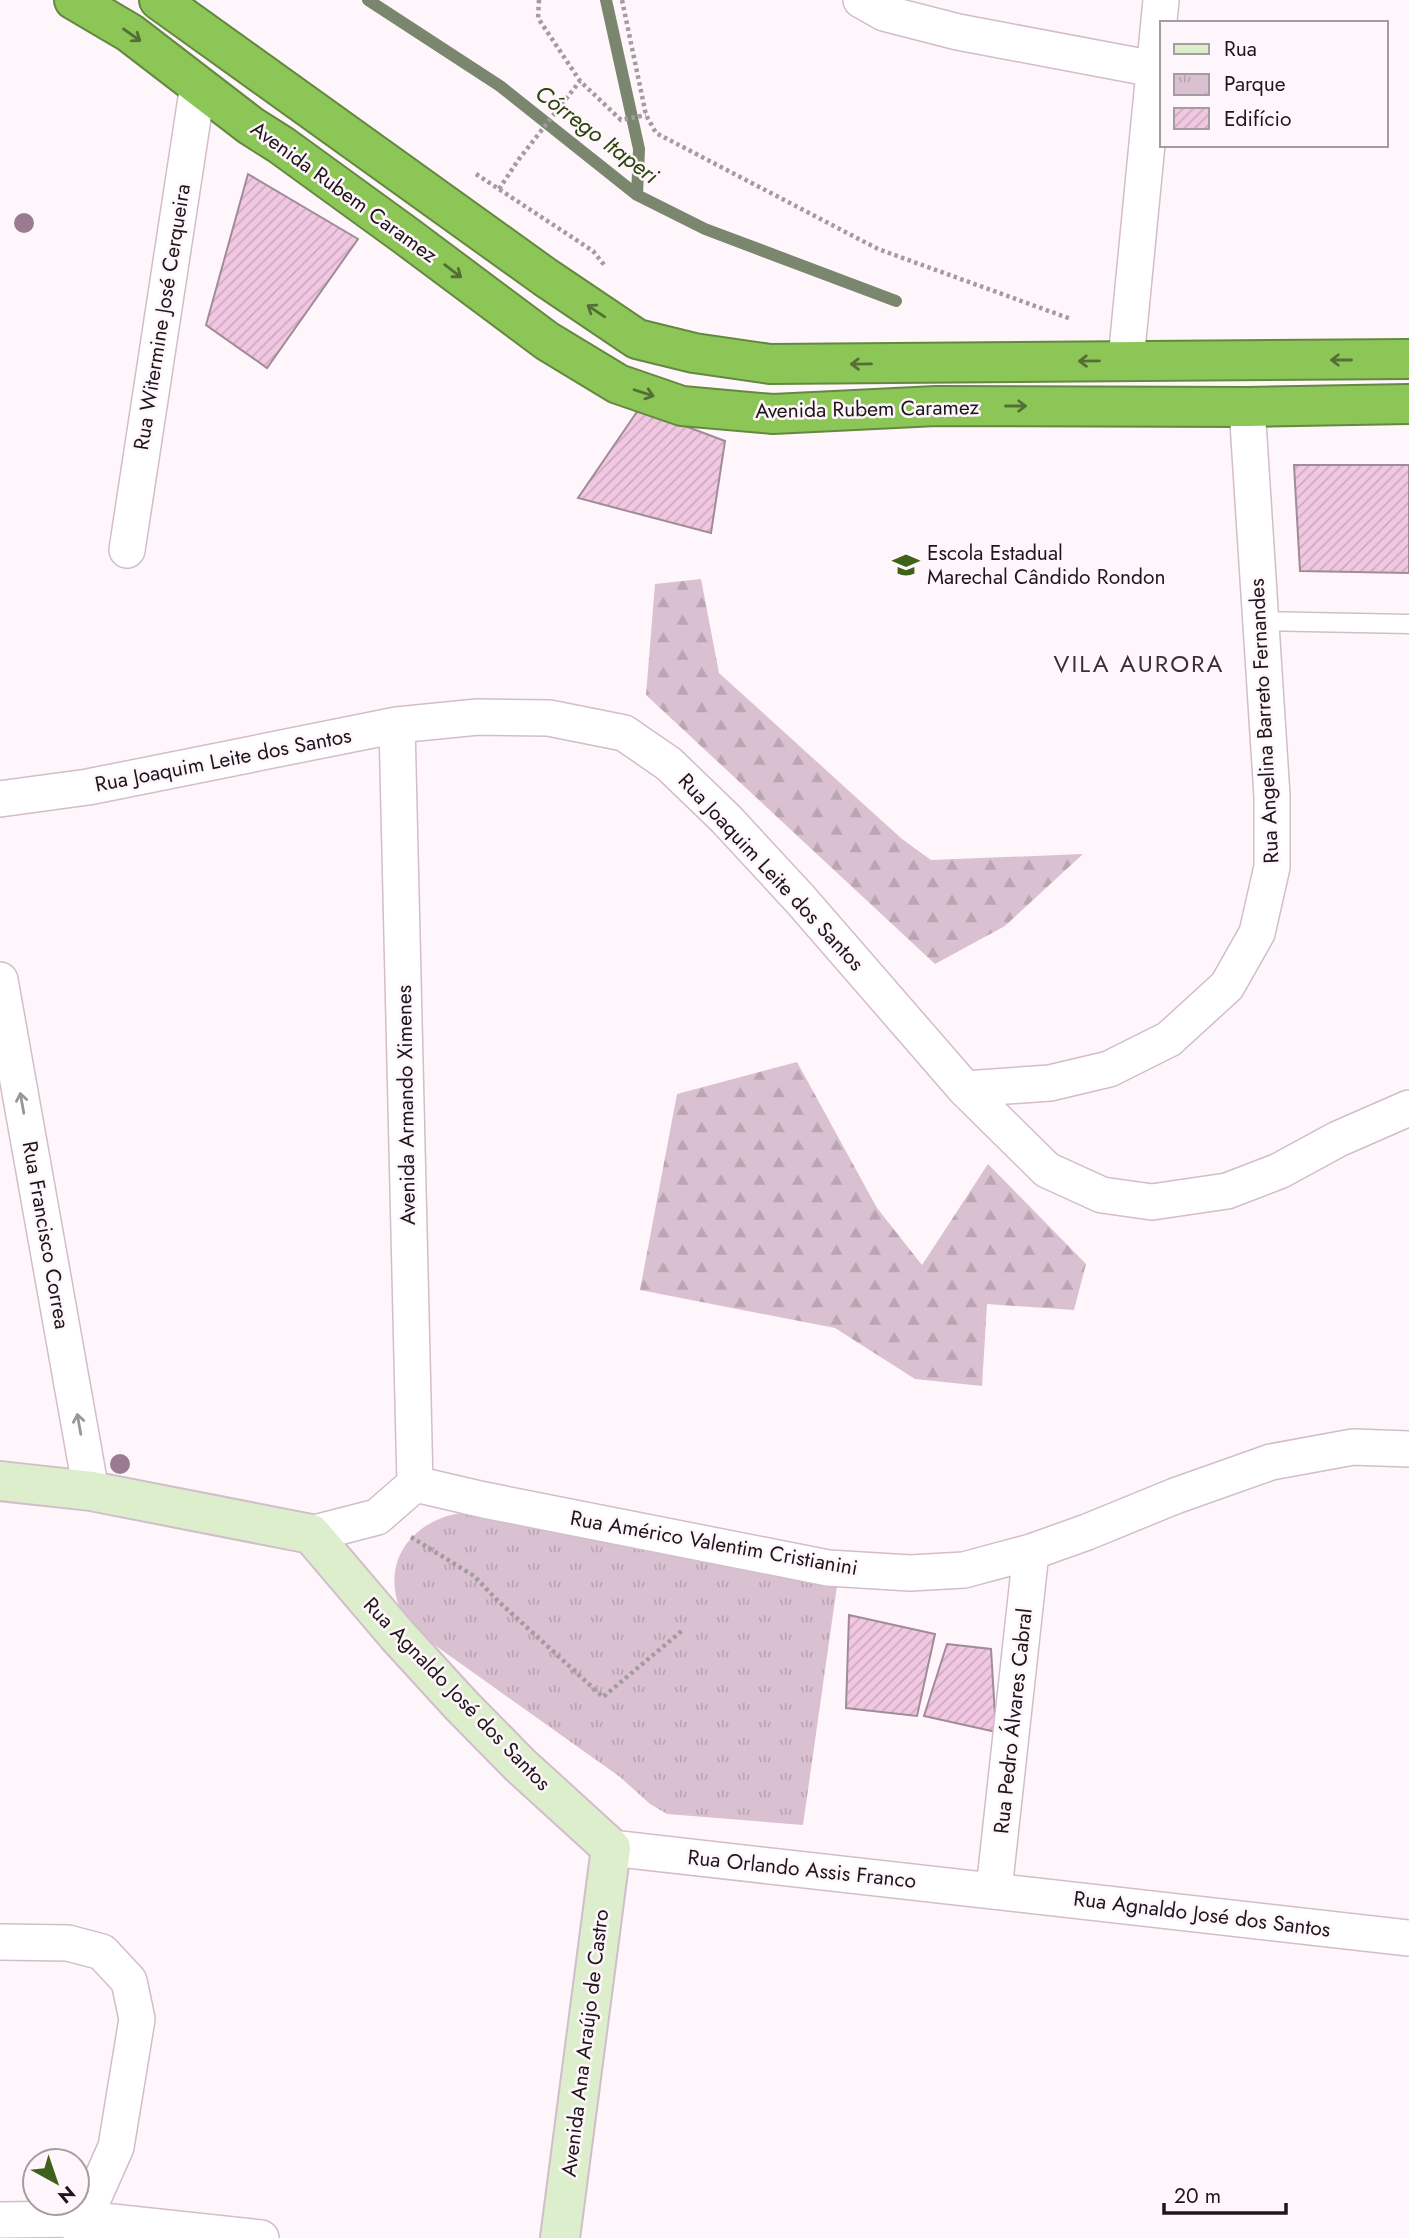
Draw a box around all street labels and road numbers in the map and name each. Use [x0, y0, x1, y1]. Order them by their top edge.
street label: Avenida Rubem Caramez [245, 114, 444, 270]
street label: Rua Witermine José Cerqueira [126, 182, 198, 452]
street label: Avenida Rubem Caramez [755, 392, 980, 426]
street label: Rua Angelina Barreto Fernandes [1242, 578, 1286, 864]
street label: Rua Joaquim Leite dos Santos [92, 720, 354, 800]
street label: Rua Joaquim Leite dos Santos [671, 766, 871, 978]
street label: Avenida Armando Ximenes [389, 985, 423, 1225]
street label: Rua Francisco Correa [15, 1139, 77, 1331]
street label: Rua Américo Valentim Cristianini [568, 1503, 860, 1583]
street label: Rua Agnaldo José dos Santos [356, 1591, 558, 1797]
street label: Rua Pedro Álvares Cabral [986, 1607, 1040, 1835]
street label: Rua Orlando Assis Franco [686, 1842, 918, 1896]
street label: Rua Agnaldo José dos Santos [1072, 1883, 1332, 1945]
street label: Avenida Ana Araújo de Castro [554, 1908, 616, 2178]

